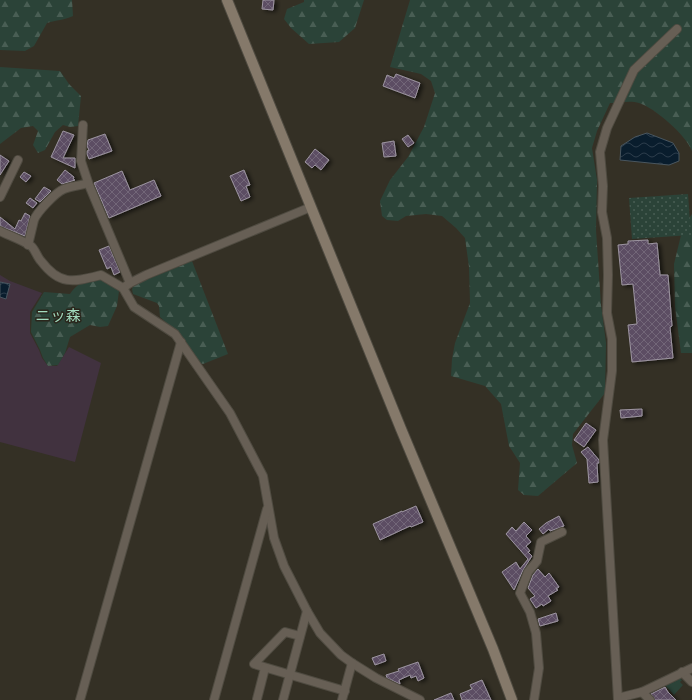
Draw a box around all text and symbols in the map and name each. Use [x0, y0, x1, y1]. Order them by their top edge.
park label: ニッ森 [35, 305, 81, 327]

